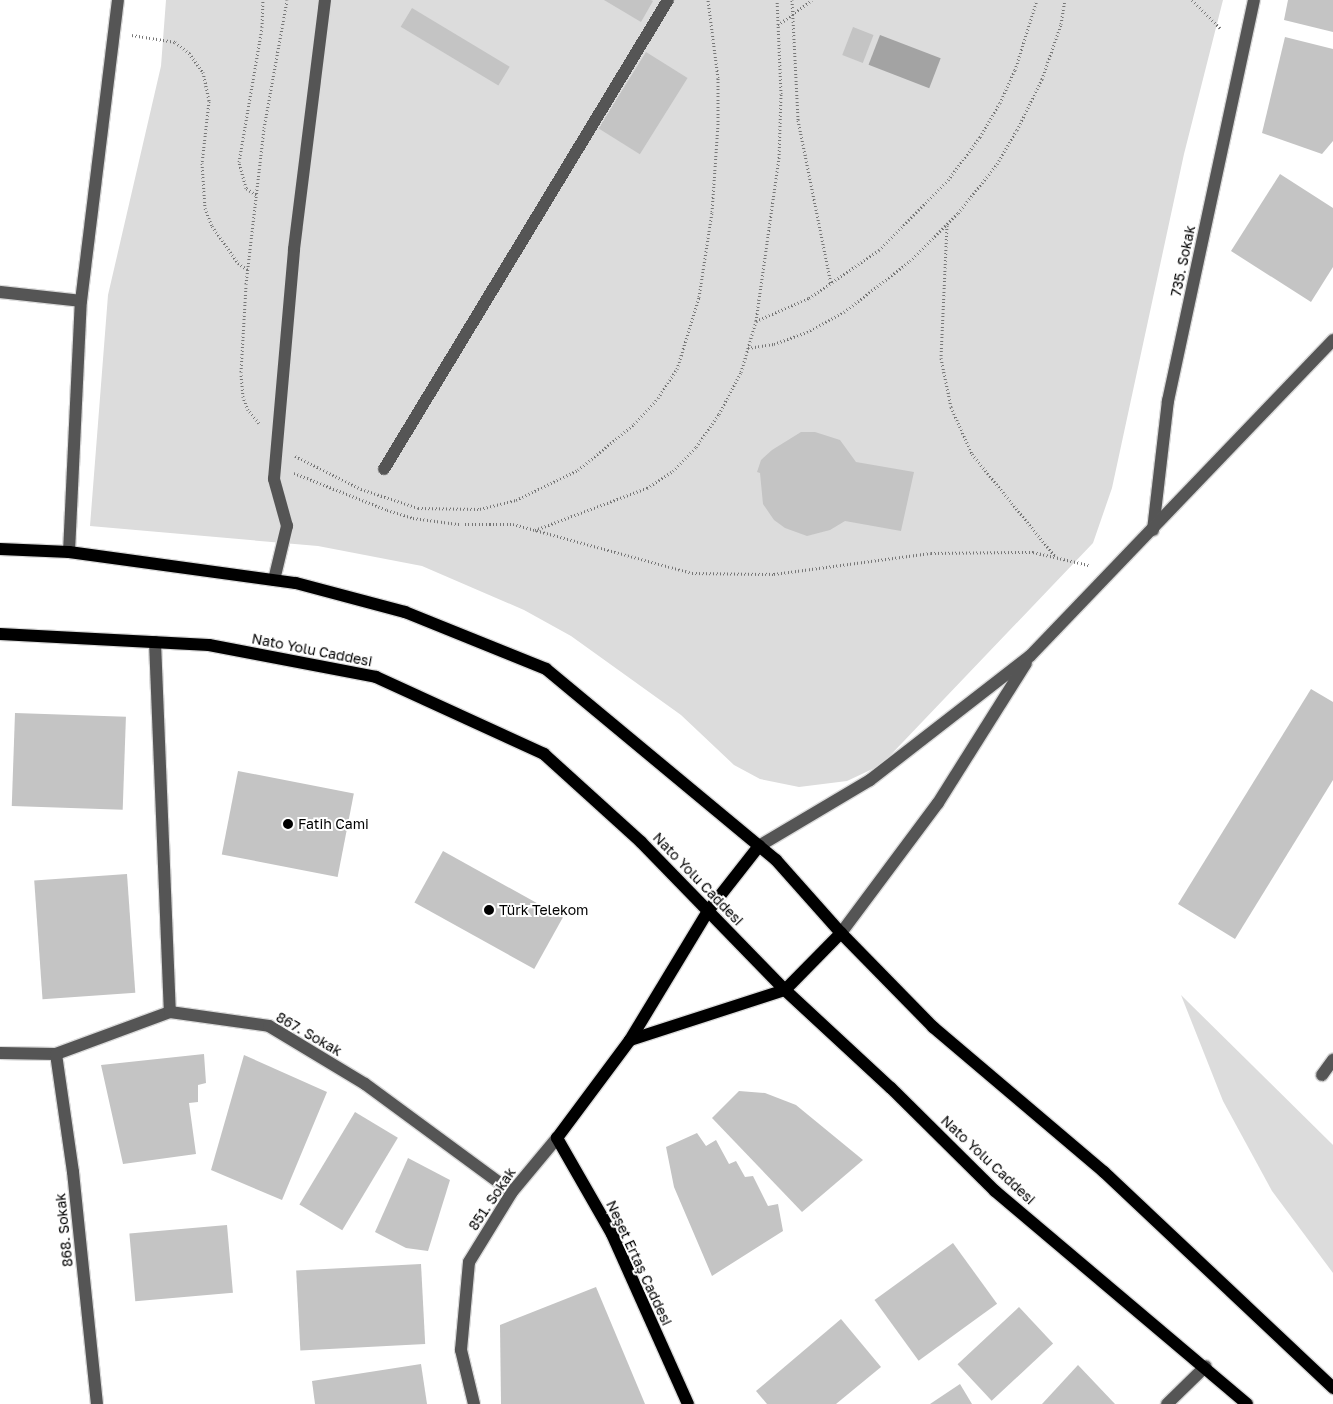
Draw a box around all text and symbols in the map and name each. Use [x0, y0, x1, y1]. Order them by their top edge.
street label: 735. Sokak [1167, 224, 1199, 298]
street label: Nato Yolu Caddesi [250, 630, 374, 670]
place label: Fatih Cami [298, 816, 369, 832]
marker: Fatih Cami [282, 818, 294, 830]
street label: Nato Yolu Caddesi [649, 829, 747, 929]
place label: Türk Telekom [499, 902, 588, 918]
marker: Türk Telekom [483, 904, 495, 916]
street label: 867. Sokak [273, 1008, 345, 1060]
street label: Nato Yolu Caddesi [937, 1112, 1039, 1208]
street label: 851. Sokak [465, 1164, 519, 1234]
street label: 868. Sokak [52, 1192, 76, 1268]
street label: Neşet Ertaş Caddesi [603, 1198, 675, 1328]

